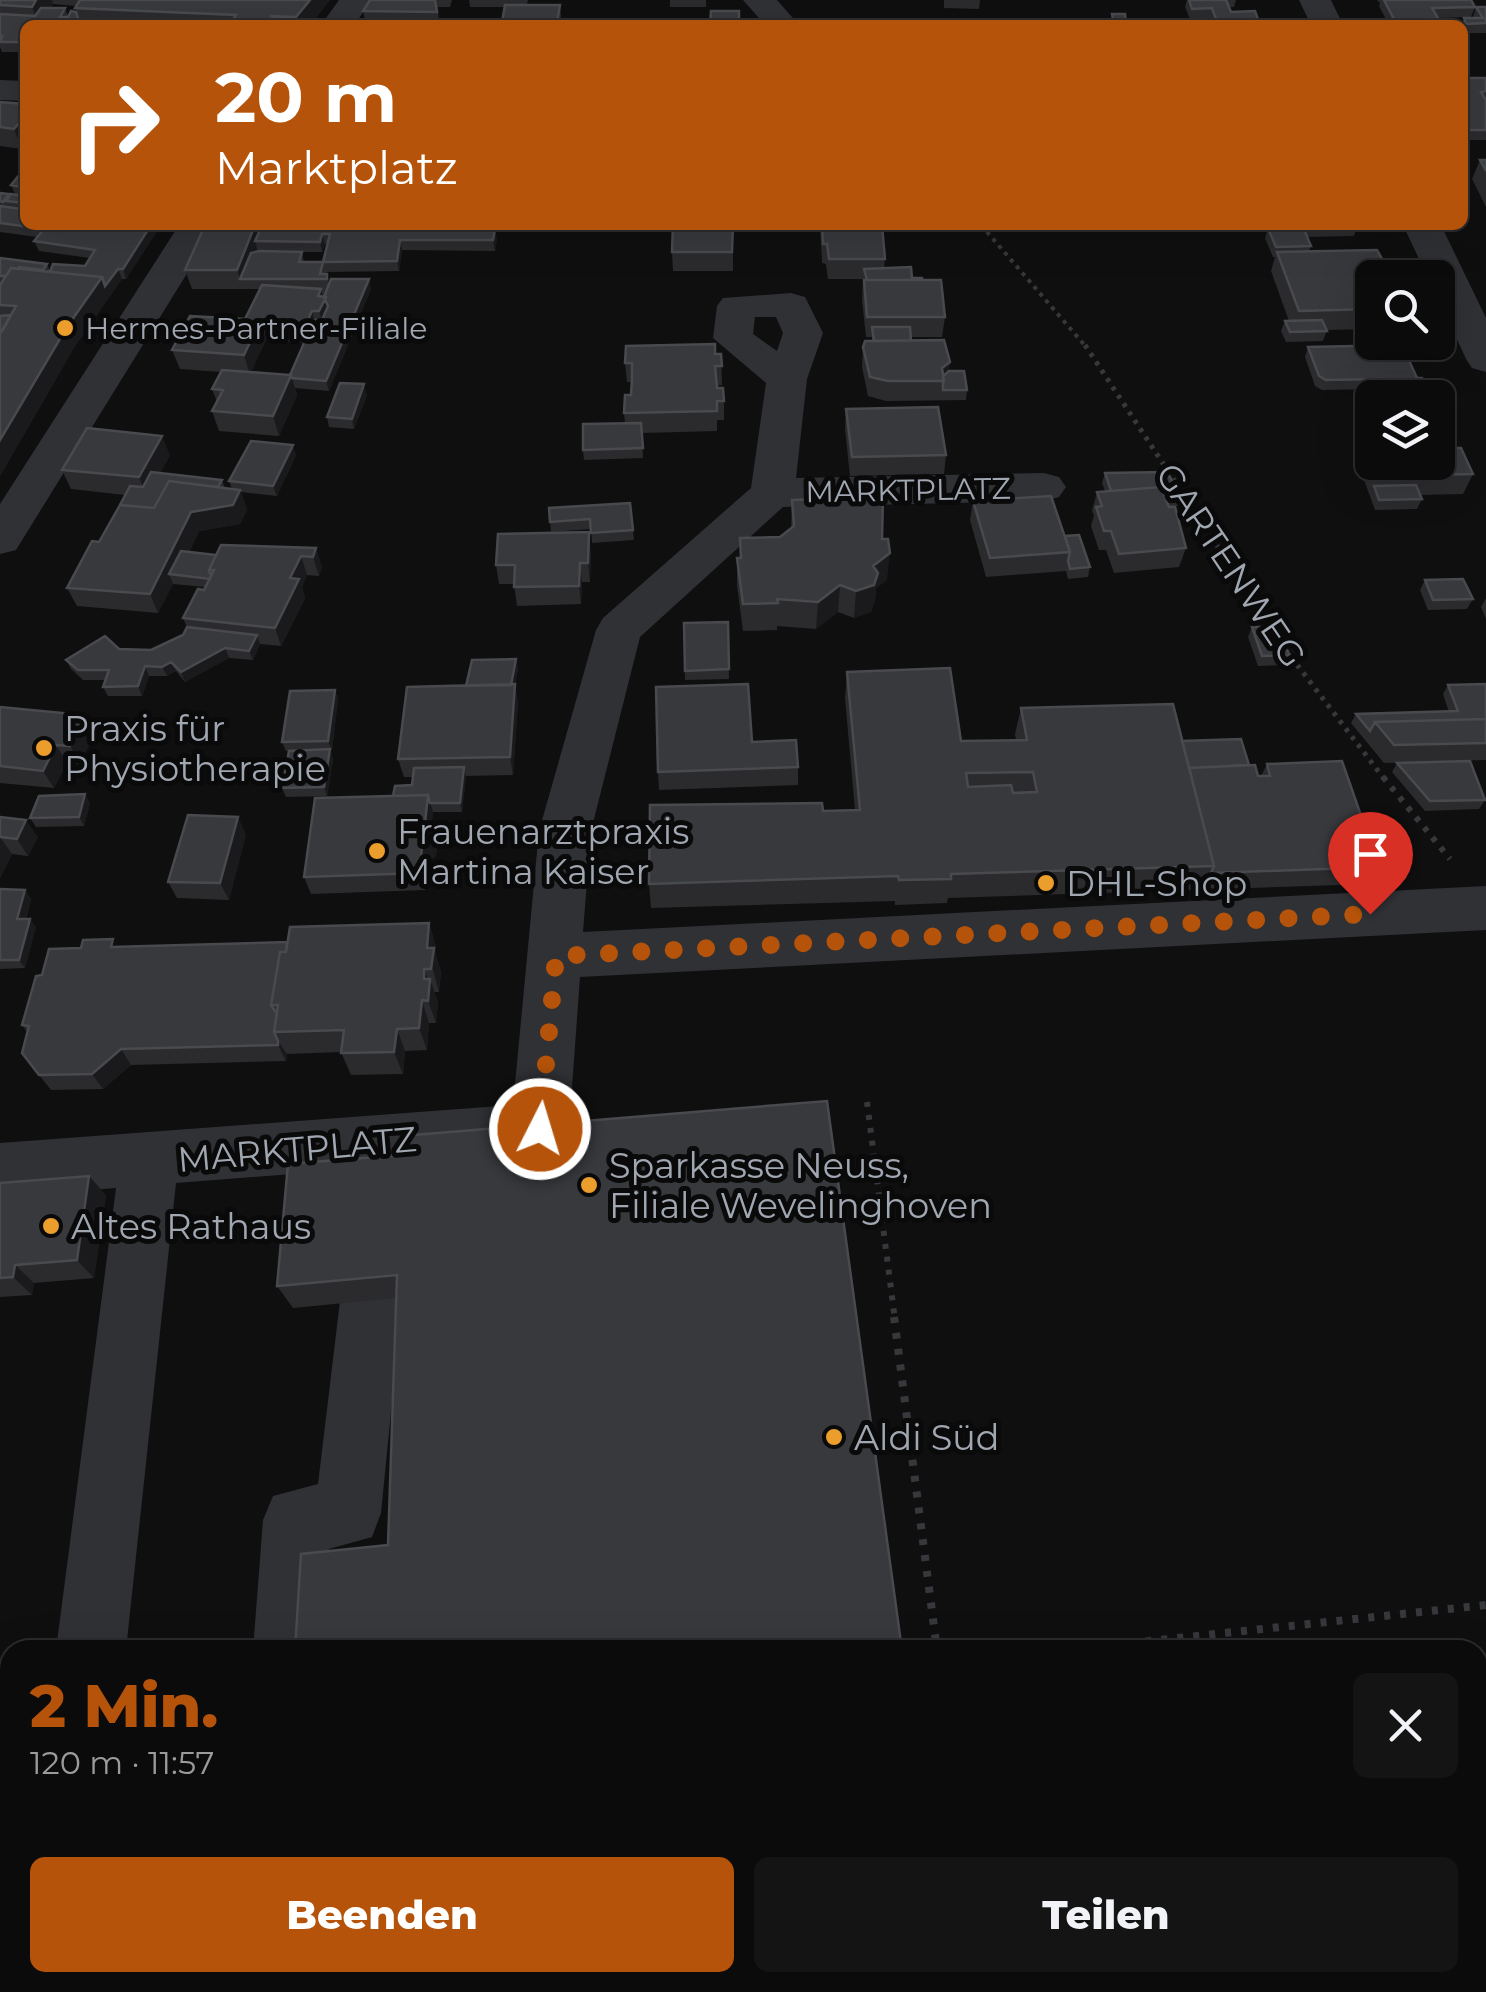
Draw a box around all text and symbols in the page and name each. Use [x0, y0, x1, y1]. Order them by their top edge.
text: 20 m [215, 54, 397, 140]
icon: right [50, 60, 180, 190]
text: Marktplatz [215, 140, 458, 195]
map controls [1355, 260, 1455, 480]
button: search [1355, 260, 1455, 360]
place label: Hermes-Partner-Filiale [85, 310, 427, 347]
marker: Hermes-Partner-Filiale [54, 317, 76, 339]
button: layers [1355, 380, 1455, 480]
street label: GARTENWEG [1147, 455, 1315, 675]
street label: MARKTPLATZ [805, 470, 1011, 510]
place label: Praxis für Physiotherapie [64, 707, 326, 790]
marker: Praxis für Physiotherapie [33, 737, 55, 759]
place label: Frauenarztpraxis Martina Kaiser [397, 810, 689, 893]
pin [1328, 812, 1413, 915]
icon: arrive [1343, 827, 1398, 882]
marker: Frauenarztpraxis Martina Kaiser [366, 840, 388, 862]
place label: DHL-Shop [1066, 862, 1247, 905]
marker: DHL-Shop [1035, 872, 1057, 894]
position arrow [488, 1077, 592, 1181]
street label: MARKTPLATZ [176, 1117, 418, 1181]
place label: Sparkasse Neuss, Filiale Wevelinghoven [609, 1144, 992, 1227]
marker: Sparkasse Neuss, Filiale Wevelinghoven [578, 1174, 600, 1196]
place label: Altes Rathaus [71, 1205, 311, 1248]
marker: Altes Rathaus [40, 1215, 62, 1237]
place label: Aldi Süd [854, 1416, 1000, 1459]
marker: Aldi Süd [823, 1426, 845, 1448]
text: 2 Min. [30, 1669, 218, 1742]
button: close [1353, 1673, 1458, 1778]
text: 120 m · 11:57 [30, 1743, 214, 1782]
button: Beenden [30, 1857, 734, 1972]
button: Teilen [754, 1857, 1458, 1972]

